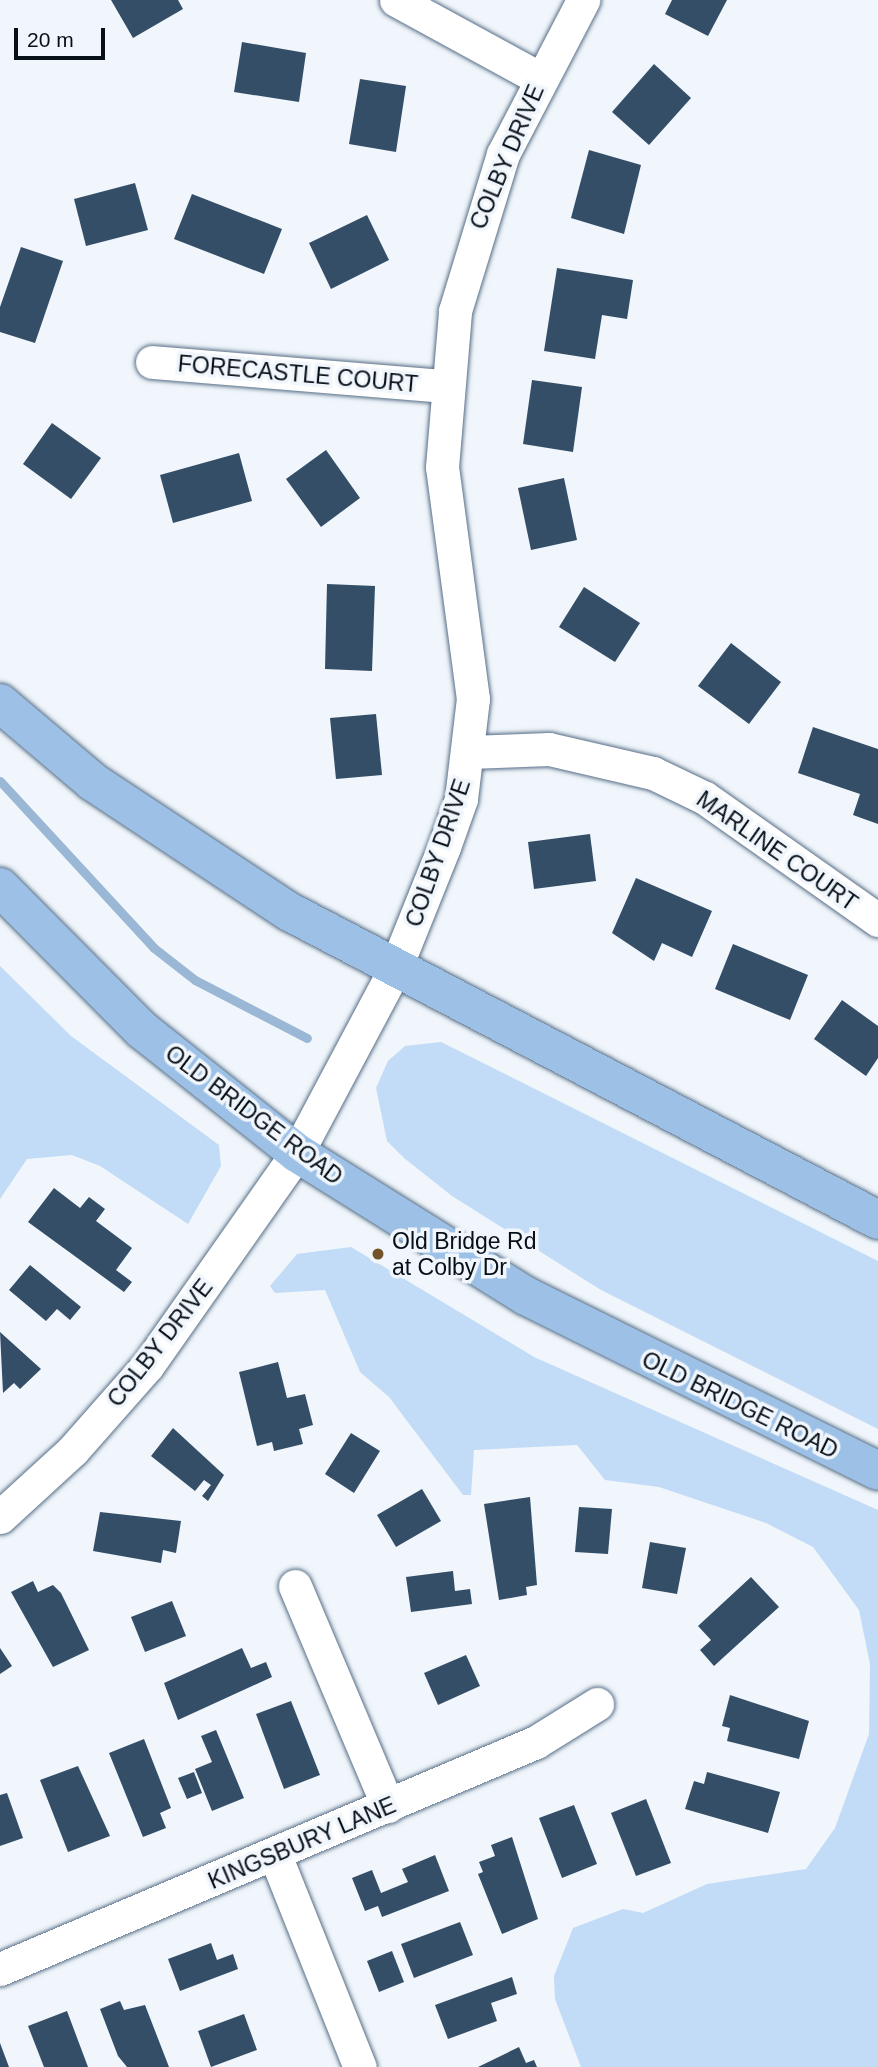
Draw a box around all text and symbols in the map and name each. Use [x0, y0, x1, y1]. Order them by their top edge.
scale bar [18, 14, 108, 58]
text: 20 m [27, 28, 74, 51]
street label: COLBY DRIVE [464, 80, 550, 234]
street label: FORECASTLE COURT [177, 350, 419, 398]
street label: COLBY DRIVE [400, 775, 476, 931]
street label: MARLINE COURT [691, 785, 863, 917]
street label: OLD BRIDGE ROAD [160, 1039, 348, 1191]
place label: Old Bridge Rd at Colby Dr [392, 1227, 536, 1281]
marker: Old Bridge Rd at Colby Dr [370, 1246, 386, 1262]
street label: COLBY DRIVE [102, 1274, 218, 1412]
street label: OLD BRIDGE ROAD [637, 1346, 843, 1464]
street label: KINGSBURY LANE [204, 1791, 400, 1895]

